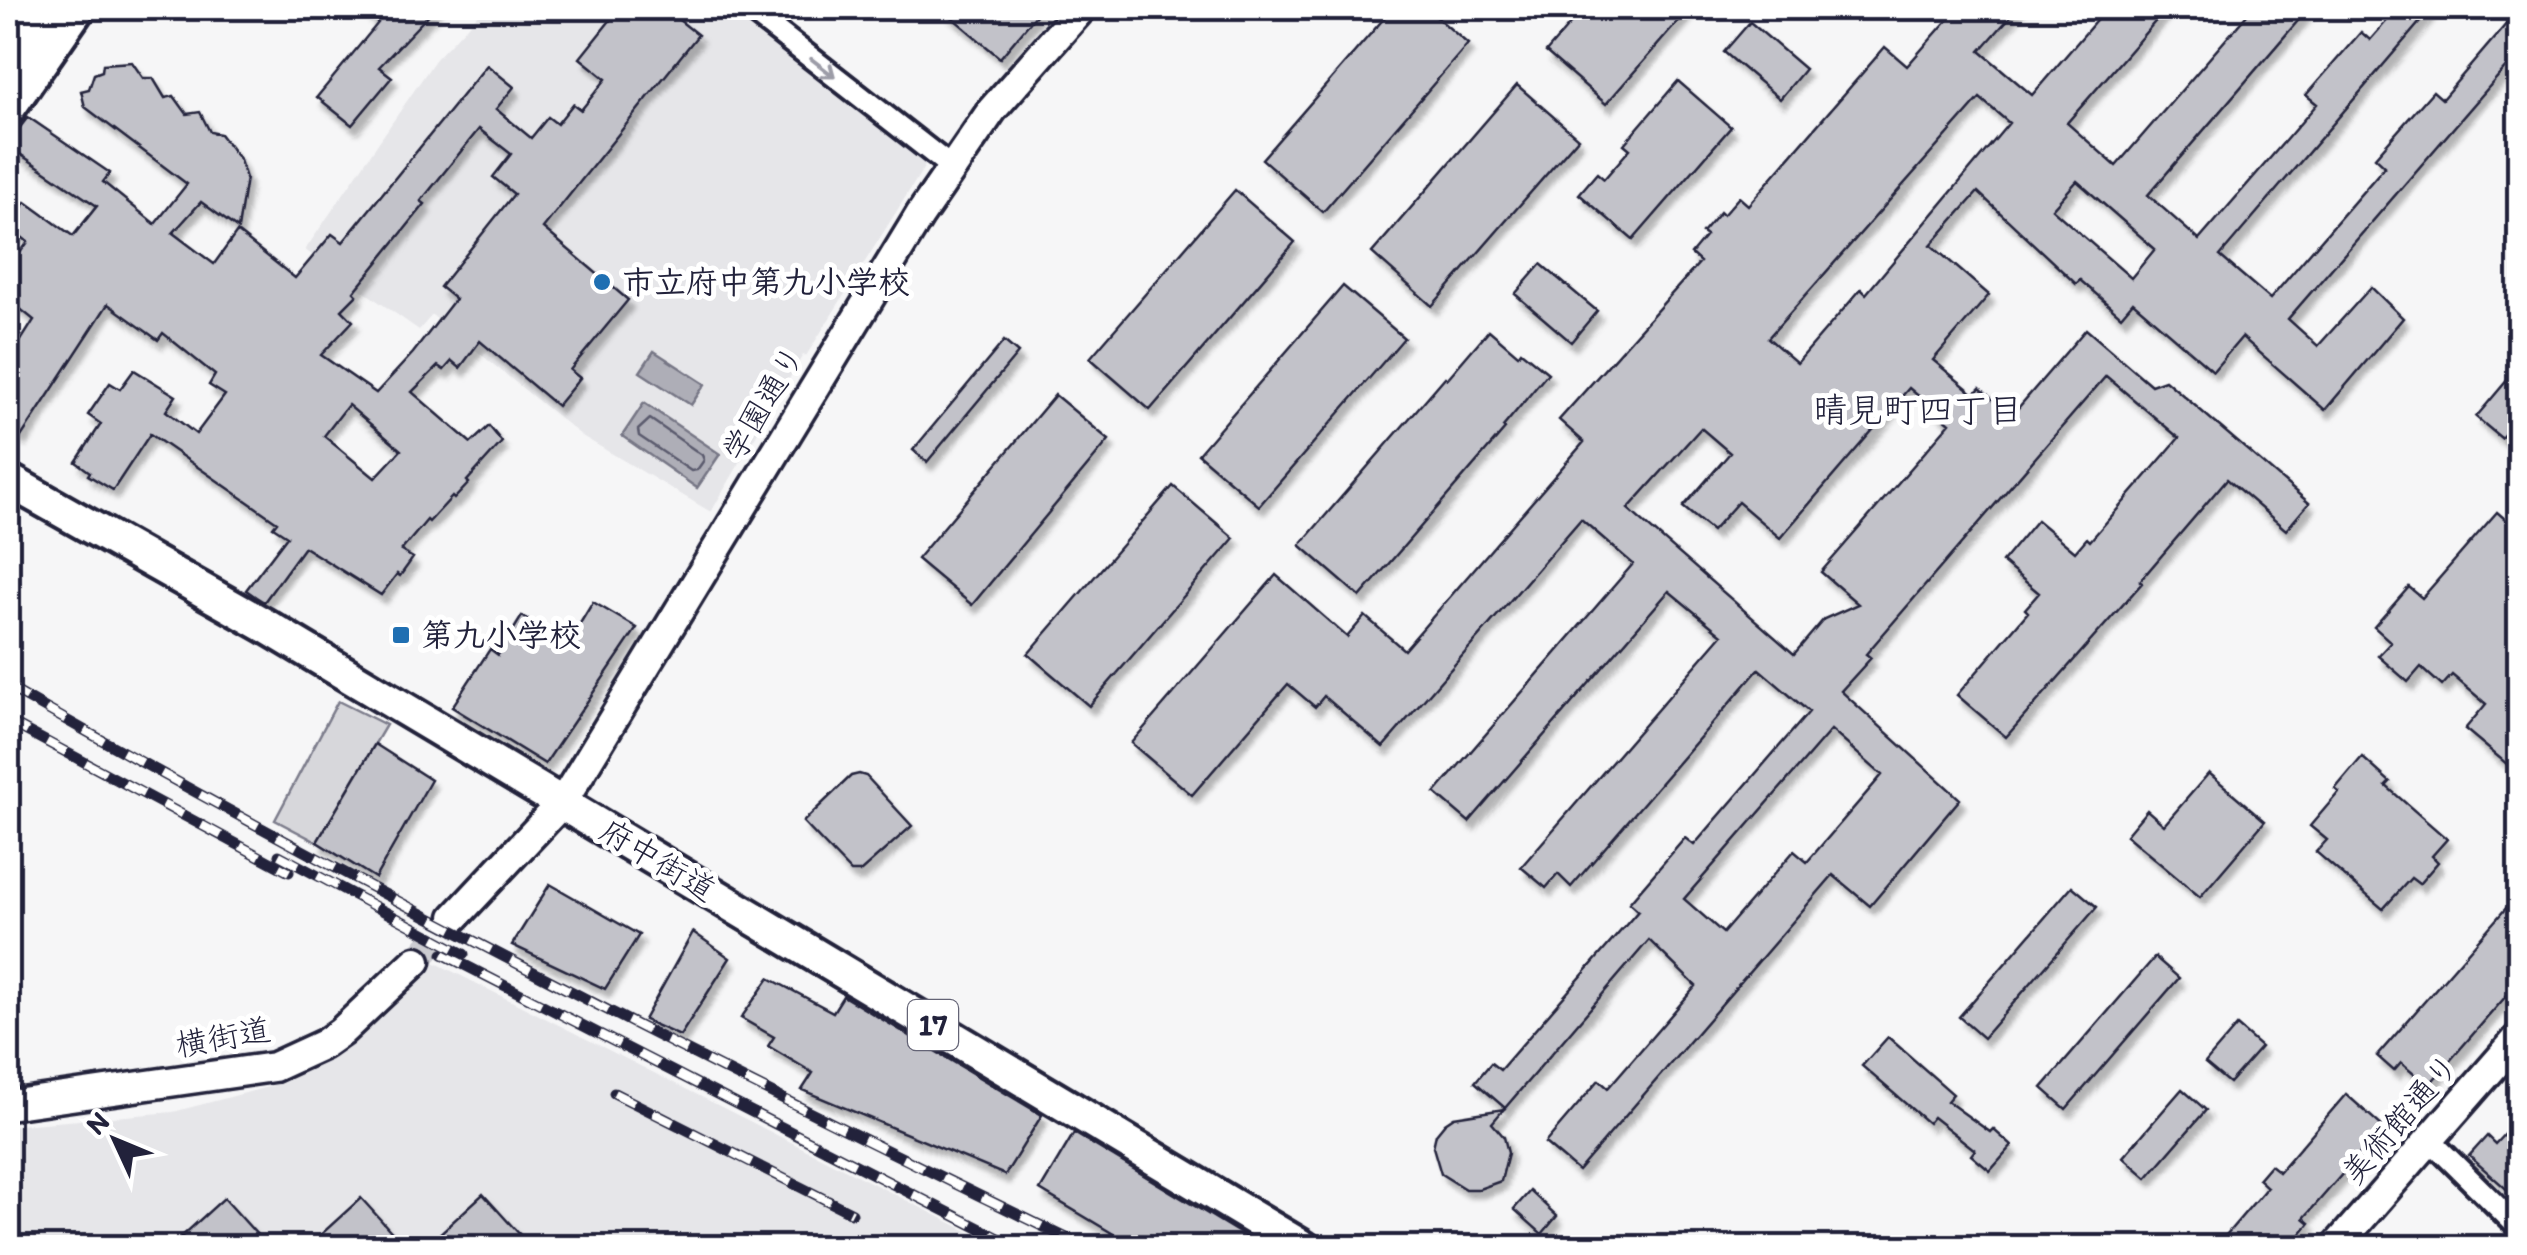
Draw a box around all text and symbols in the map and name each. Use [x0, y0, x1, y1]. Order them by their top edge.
one-way arrow [809, 57, 836, 78]
place label: 市立府中第九小学校 [622, 263, 910, 301]
marker: 市立府中第九小学校 [591, 271, 613, 293]
street label: 学園通り [714, 338, 812, 468]
district label: 晴見町四丁目 [1813, 389, 2023, 431]
place label: 第九小学校 [421, 616, 581, 654]
marker: 第九小学校 [390, 624, 412, 646]
street label: 府中街道 [593, 811, 723, 909]
road number: 17 [908, 1000, 958, 1050]
street label: 横街道 [172, 1010, 274, 1064]
street label: 美術館通り [2333, 1046, 2467, 1192]
north arrow [65, 1090, 165, 1190]
text: N [78, 1104, 116, 1141]

